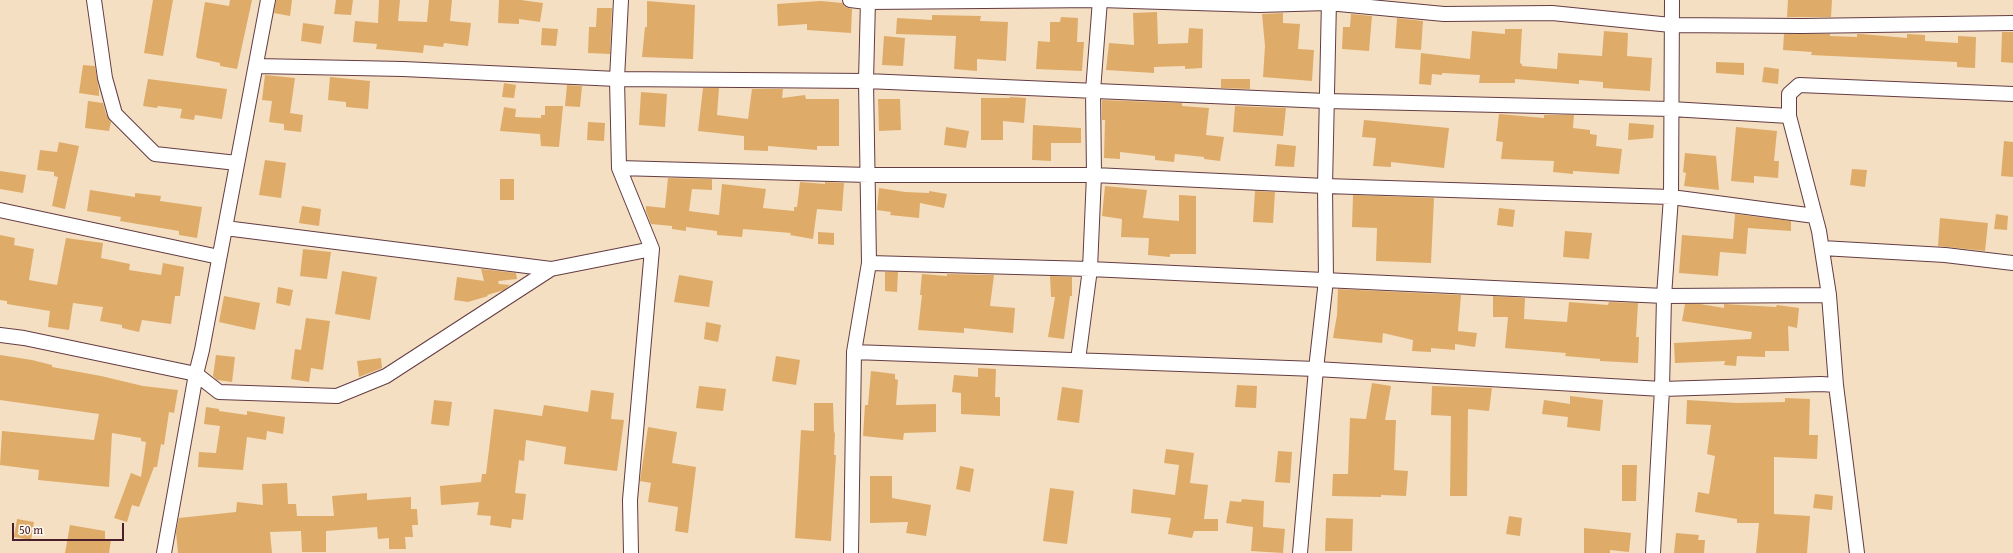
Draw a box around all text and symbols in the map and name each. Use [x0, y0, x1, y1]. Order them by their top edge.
scale bar [14, 515, 126, 541]
text: 50 m [19, 521, 43, 538]

